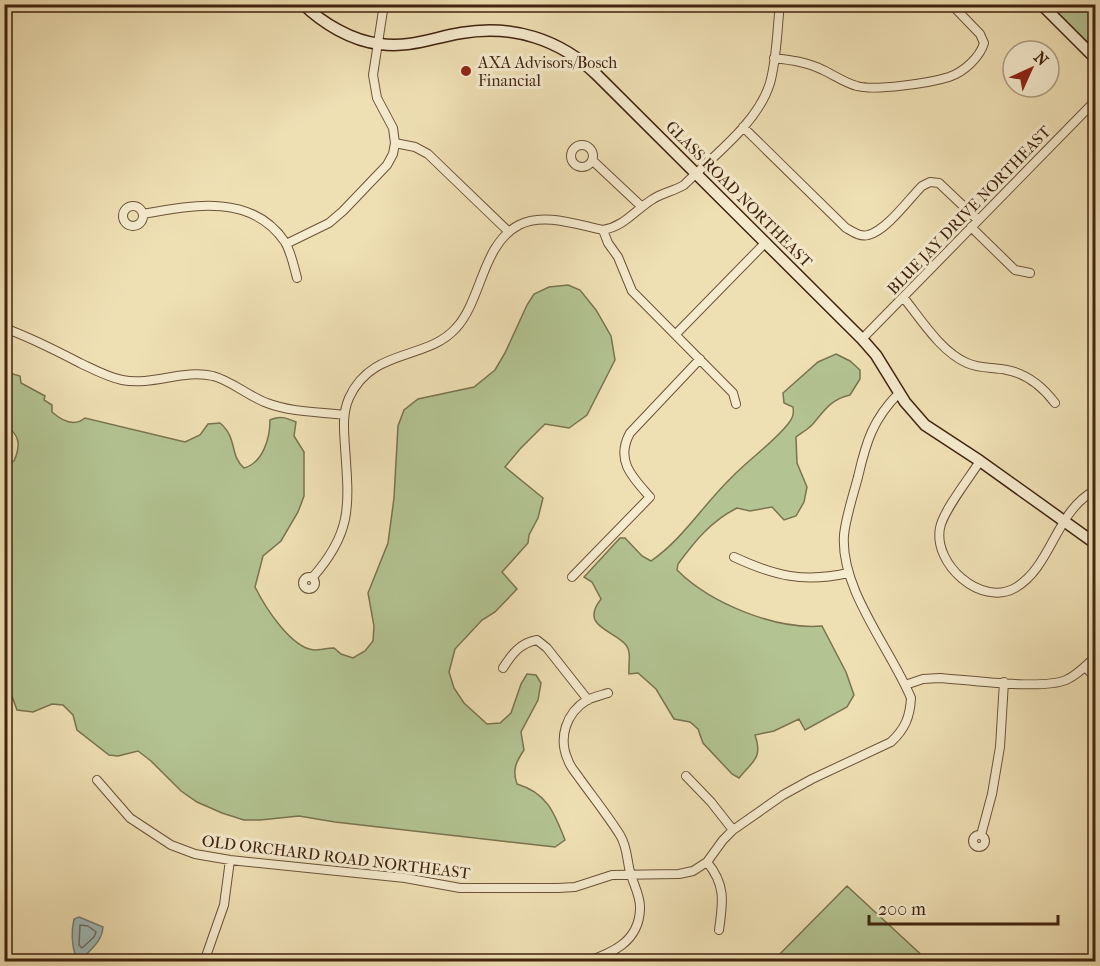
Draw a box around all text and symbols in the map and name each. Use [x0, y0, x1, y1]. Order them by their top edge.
north arrow [1001, 39, 1061, 99]
text: N [1030, 48, 1053, 70]
place label: AXA Advisors/Bosch Financial [477, 53, 617, 90]
marker: AXA Advisors/Bosch Financial [459, 64, 473, 78]
street label: GLASS ROAD NORTHEAST [662, 117, 816, 271]
street label: BLUE JAY DRIVE NORTHEAST [883, 122, 1055, 298]
street label: OLD ORCHARD ROAD NORTHEAST [201, 831, 471, 883]
scale bar [869, 888, 1058, 926]
text: 200 m [878, 899, 926, 920]

